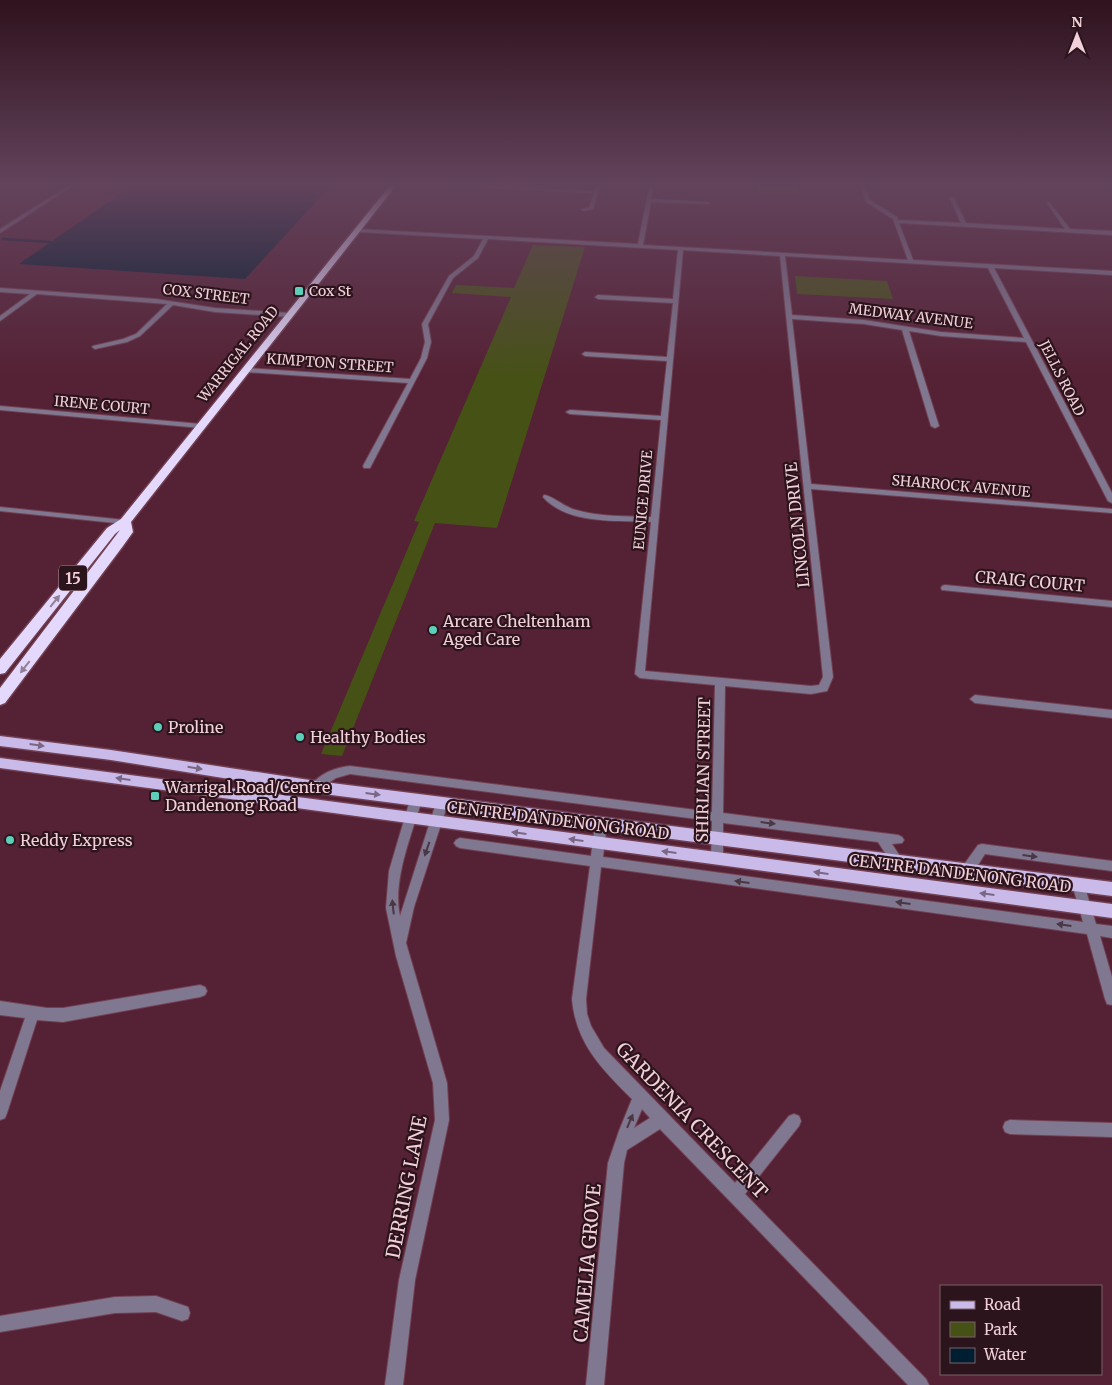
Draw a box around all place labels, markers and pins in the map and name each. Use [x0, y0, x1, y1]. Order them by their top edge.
place label: Cox St [309, 282, 352, 300]
marker: Cox St [293, 285, 305, 297]
place label: Arcare Cheltenham Aged Care [442, 611, 591, 649]
marker: Arcare Cheltenham Aged Care [427, 624, 439, 636]
place label: Proline [168, 717, 223, 737]
marker: Proline [152, 721, 164, 733]
place label: Healthy Bodies [310, 727, 426, 747]
marker: Healthy Bodies [294, 731, 306, 743]
place label: Warrigal Road/Centre Dandenong Road [164, 777, 330, 815]
marker: Warrigal Road/Centre Dandenong Road [149, 790, 161, 802]
place label: Reddy Express [20, 830, 133, 850]
marker: Reddy Express [4, 834, 16, 846]

